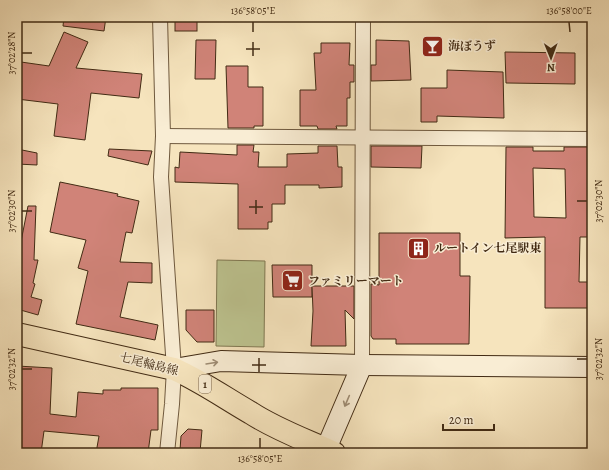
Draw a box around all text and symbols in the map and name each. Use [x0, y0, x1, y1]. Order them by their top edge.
text: 136°58'05"E [231, 4, 275, 17]
text: 136°58'00"E [546, 4, 592, 17]
text: 37°02'28"N [5, 32, 18, 75]
bar icon: 海ぼうず [420, 33, 446, 59]
place label: 海ぼうず [448, 38, 496, 54]
north arrow [531, 38, 571, 78]
text: N [547, 60, 555, 75]
text: 37°02'30"N [592, 180, 605, 222]
text: 37°02'30"N [5, 190, 18, 232]
building icon: ルートイン七尾駅東 [406, 235, 432, 261]
place label: ルートイン七尾駅東 [434, 240, 541, 256]
supermarket icon: ファミリーマート [279, 268, 305, 294]
place label: ファミリーマート [308, 273, 404, 289]
text: 37°02'32"N [592, 338, 605, 380]
text: 37°02'32"N [5, 348, 18, 390]
street label: 七尾輪島線 [118, 349, 180, 379]
one-way arrow [205, 359, 218, 367]
road number: 1 [199, 375, 211, 393]
one-way arrow [342, 394, 350, 406]
scale bar [443, 406, 494, 432]
text: 20 m [449, 412, 473, 428]
text: 136°58'05"E [238, 452, 282, 465]

